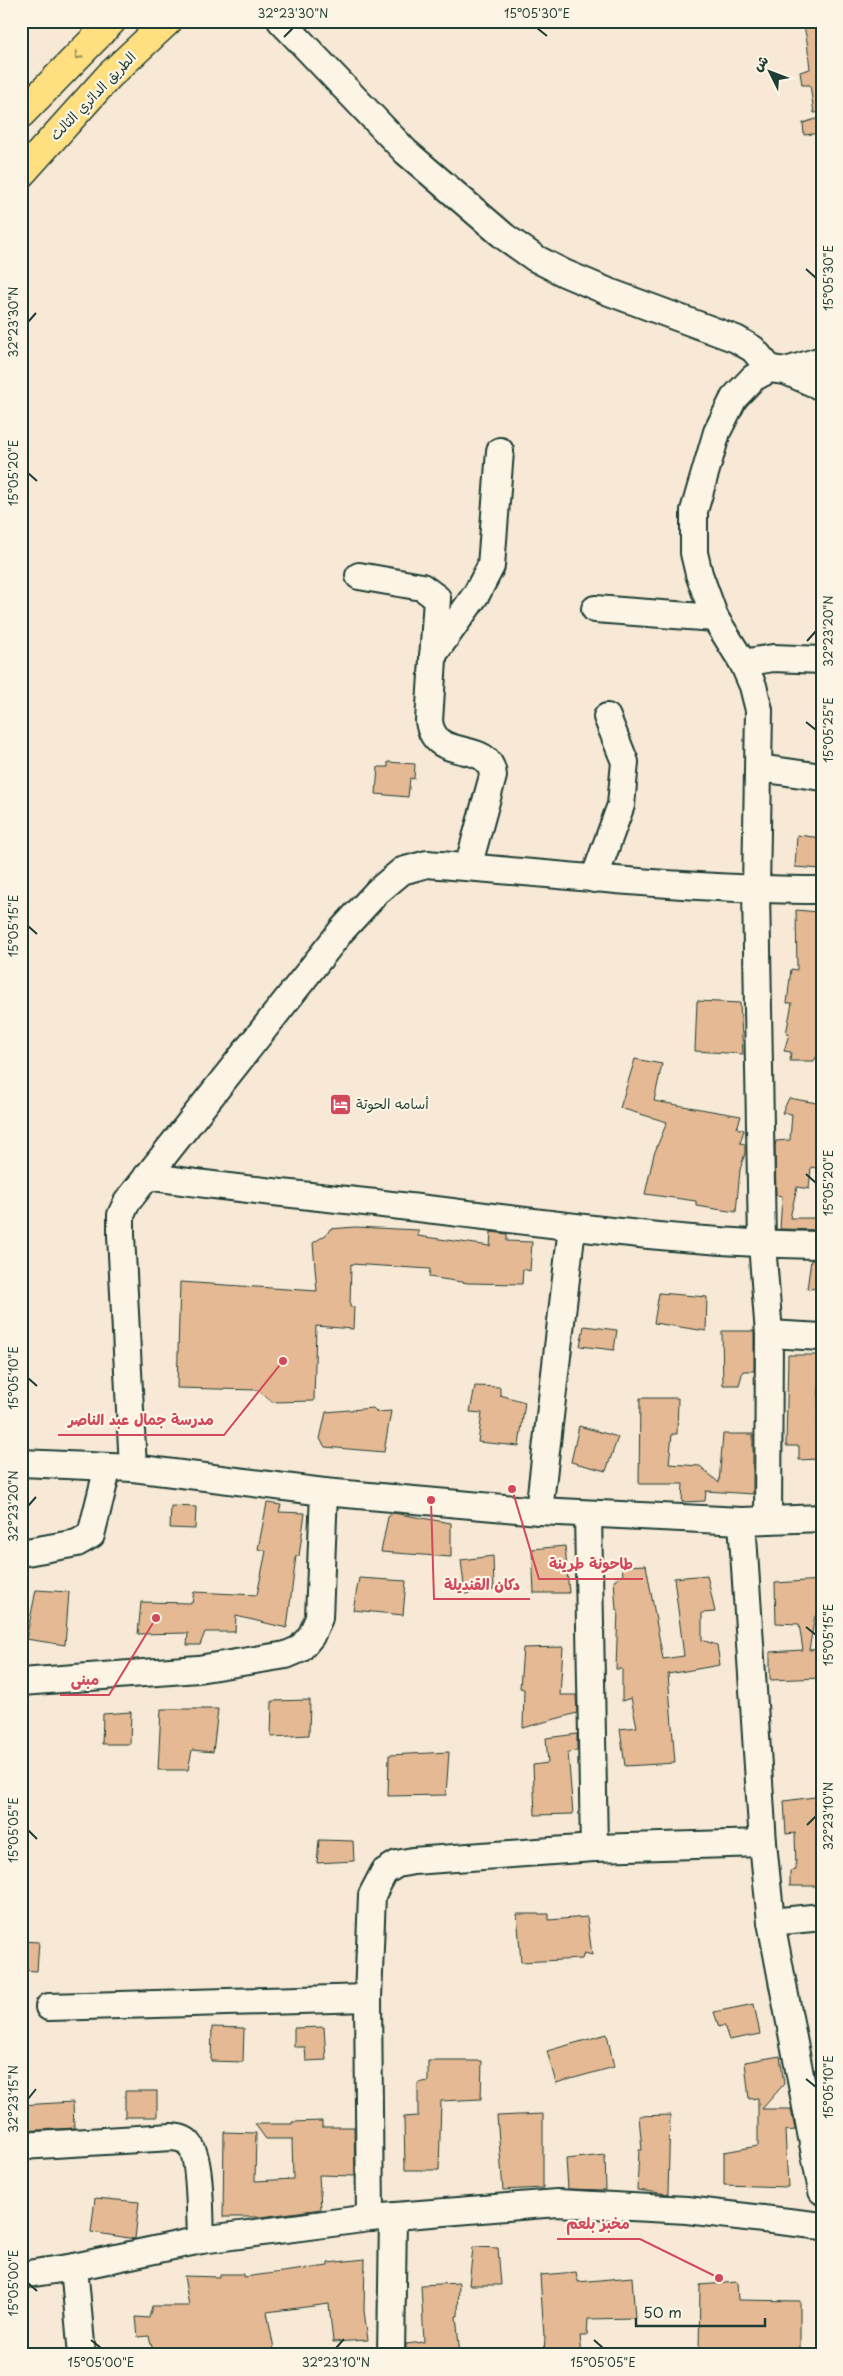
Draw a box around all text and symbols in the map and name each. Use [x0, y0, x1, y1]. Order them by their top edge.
text: 32°23'30"N [258, 4, 328, 22]
text: 15°05'30"E [504, 4, 570, 22]
street label: الطريق الدائري الثالث [45, 47, 141, 145]
north arrow [746, 48, 796, 98]
one-way arrow [74, 50, 83, 59]
text: ش [747, 50, 773, 76]
text: 15°05'30"E [819, 245, 837, 311]
text: 32°23'30"N [4, 287, 22, 357]
text: 15°05'20"E [4, 440, 22, 506]
text: 32°23'20"N [819, 595, 837, 667]
text: 15°05'25"E [819, 697, 837, 763]
text: 15°05'15"E [4, 895, 22, 957]
hotel icon: أسامه الحوتة [328, 1092, 352, 1116]
place label: أسامه الحوتة [356, 1093, 429, 1114]
text: 15°05'20"E [819, 1150, 837, 1216]
text: 15°05'10"E [4, 1346, 22, 1410]
callout: مدرسة جمال عبد الناصر [58, 1405, 224, 1435]
text: مدرسة جمال عبد الناصر [66, 1407, 214, 1430]
text: 32°23'20"N [4, 1470, 22, 1542]
callout: طاحونة طرينة [539, 1549, 643, 1579]
text: طاحونة طرينة [549, 1551, 633, 1574]
callout: دكان القنديلة [434, 1569, 530, 1599]
text: دكان القنديلة [444, 1572, 520, 1595]
text: 15°05'15"E [819, 1604, 837, 1666]
callout: مبنى [60, 1665, 109, 1695]
text: مبنى [71, 1667, 99, 1690]
text: 32°23'10"N [819, 1782, 837, 1850]
text: 15°05'05"E [4, 1797, 22, 1863]
text: 15°05'10"E [819, 2055, 837, 2119]
text: 32°23'15"N [4, 2065, 22, 2133]
callout: مخبز بلعم [557, 2209, 640, 2239]
text: مخبز بلعم [566, 2211, 630, 2235]
text: 15°05'00"E [4, 2250, 22, 2316]
scale bar [636, 2296, 764, 2328]
text: 50 m [643, 2300, 682, 2323]
text: 15°05'00"E [68, 2353, 134, 2371]
text: 32°23'10"N [302, 2353, 370, 2371]
text: 15°05'05"E [570, 2353, 636, 2371]

